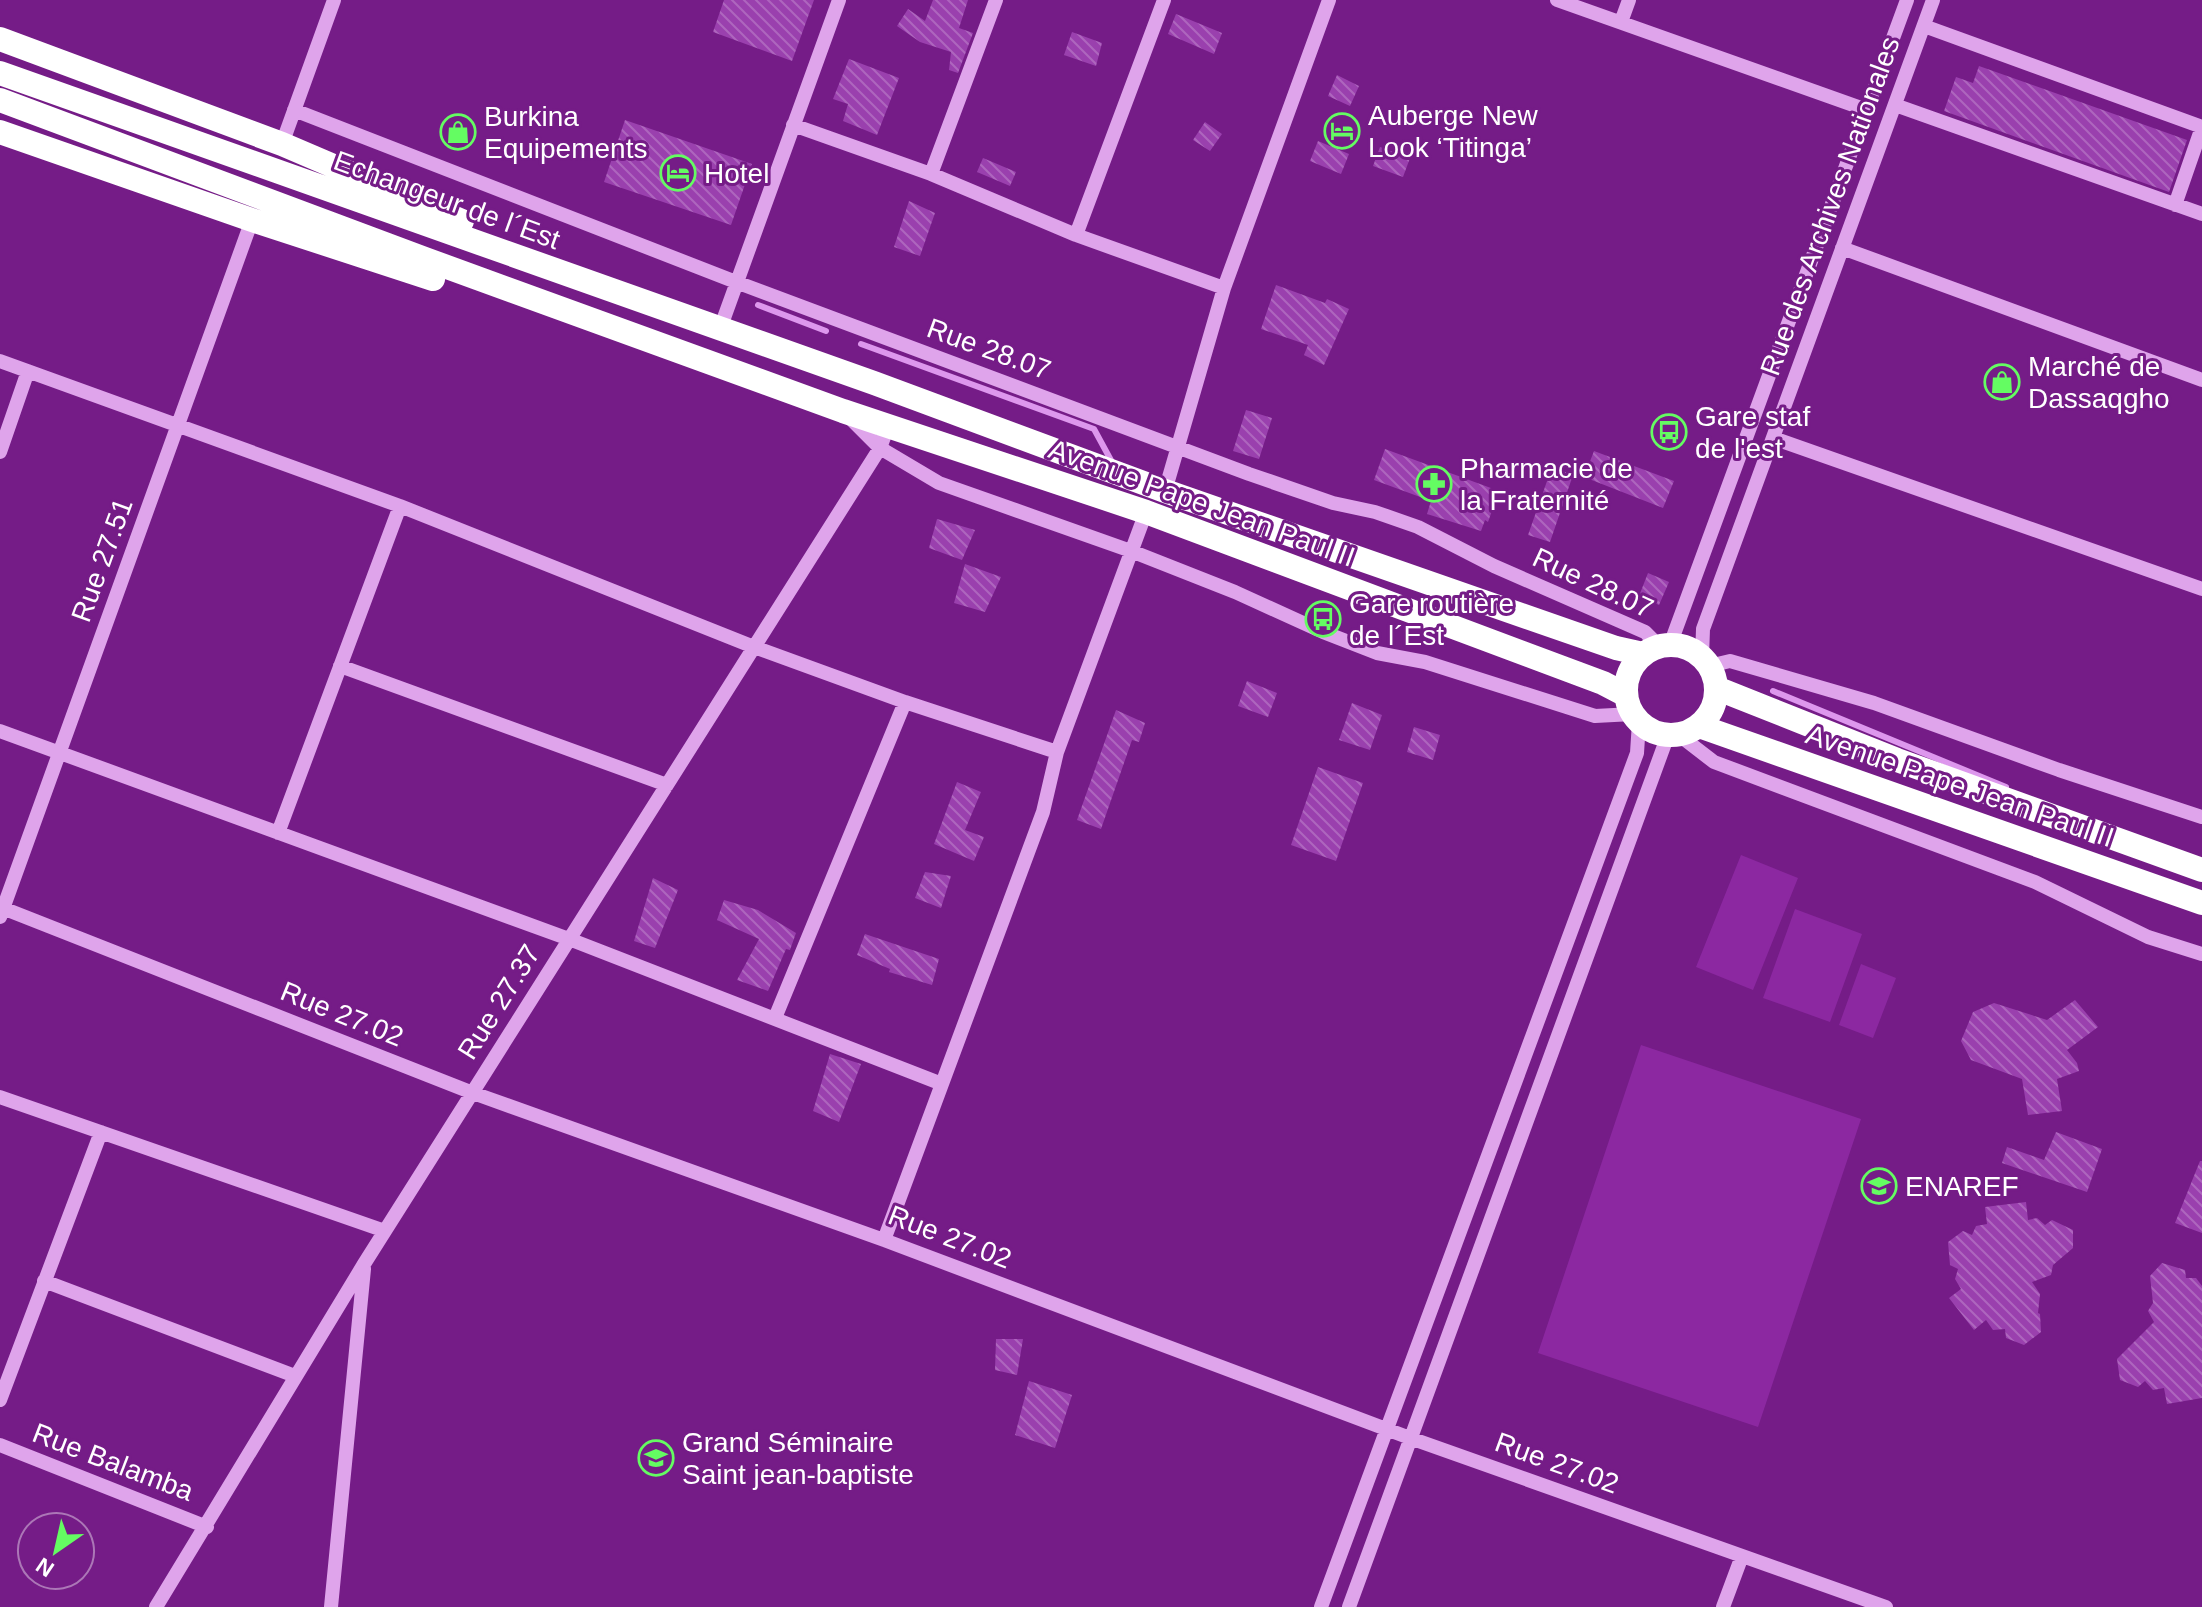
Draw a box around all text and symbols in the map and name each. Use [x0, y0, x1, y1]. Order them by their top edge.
street label: Rue des Archives Nationales [1754, 33, 1906, 379]
place label: Auberge New Look ‘Titinga’ [1368, 100, 1538, 163]
place label: Burkina Equipements [484, 101, 647, 164]
hotel icon: Auberge New Look ‘Titinga’ [1323, 112, 1361, 150]
shop icon: Burkina Equipements [439, 113, 477, 151]
street label: Echangeur de l´Est [330, 145, 564, 255]
hotel icon: Hotel [659, 154, 697, 192]
place label: Hotel [704, 158, 769, 189]
street label: Rue 28.07 [923, 312, 1055, 386]
place label: Marché de Dassaqgho [2028, 351, 2170, 414]
shop icon: Marché de Dassaqgho [1983, 363, 2021, 401]
place label: Gare staf de l'est [1695, 401, 1810, 464]
bus stop icon: Gare staf de l'est [1650, 413, 1688, 451]
street label: Avenue Pape Jean Paul II [1045, 433, 1359, 573]
place label: Pharmacie de la Fraternité [1460, 453, 1633, 516]
pharmacy icon: Pharmacie de la Fraternité [1415, 465, 1453, 503]
street label: Rue 27.51 [65, 494, 139, 626]
street label: Rue 28.07 [1528, 542, 1658, 624]
place label: Gare routière de l´Est [1349, 588, 1514, 651]
bus stop icon: Gare routière de l´Est [1304, 600, 1342, 638]
street label: Avenue Pape Jean Paul II [1802, 719, 2118, 853]
street label: Rue 27.37 [452, 939, 546, 1065]
street label: Rue 27.02 [276, 975, 408, 1053]
school or university icon: ENAREF [1860, 1167, 1898, 1205]
place label: ENAREF [1905, 1171, 2019, 1202]
street label: Rue 27.02 [884, 1199, 1016, 1275]
street label: Rue Balamba [28, 1417, 198, 1507]
street label: Rue 27.02 [1491, 1426, 1623, 1500]
place label: Grand Séminaire Saint jean-baptiste [682, 1427, 914, 1490]
school or university icon: Grand Séminaire Saint jean-baptiste [637, 1439, 675, 1477]
north arrow [16, 1511, 96, 1591]
text: N [32, 1552, 59, 1582]

